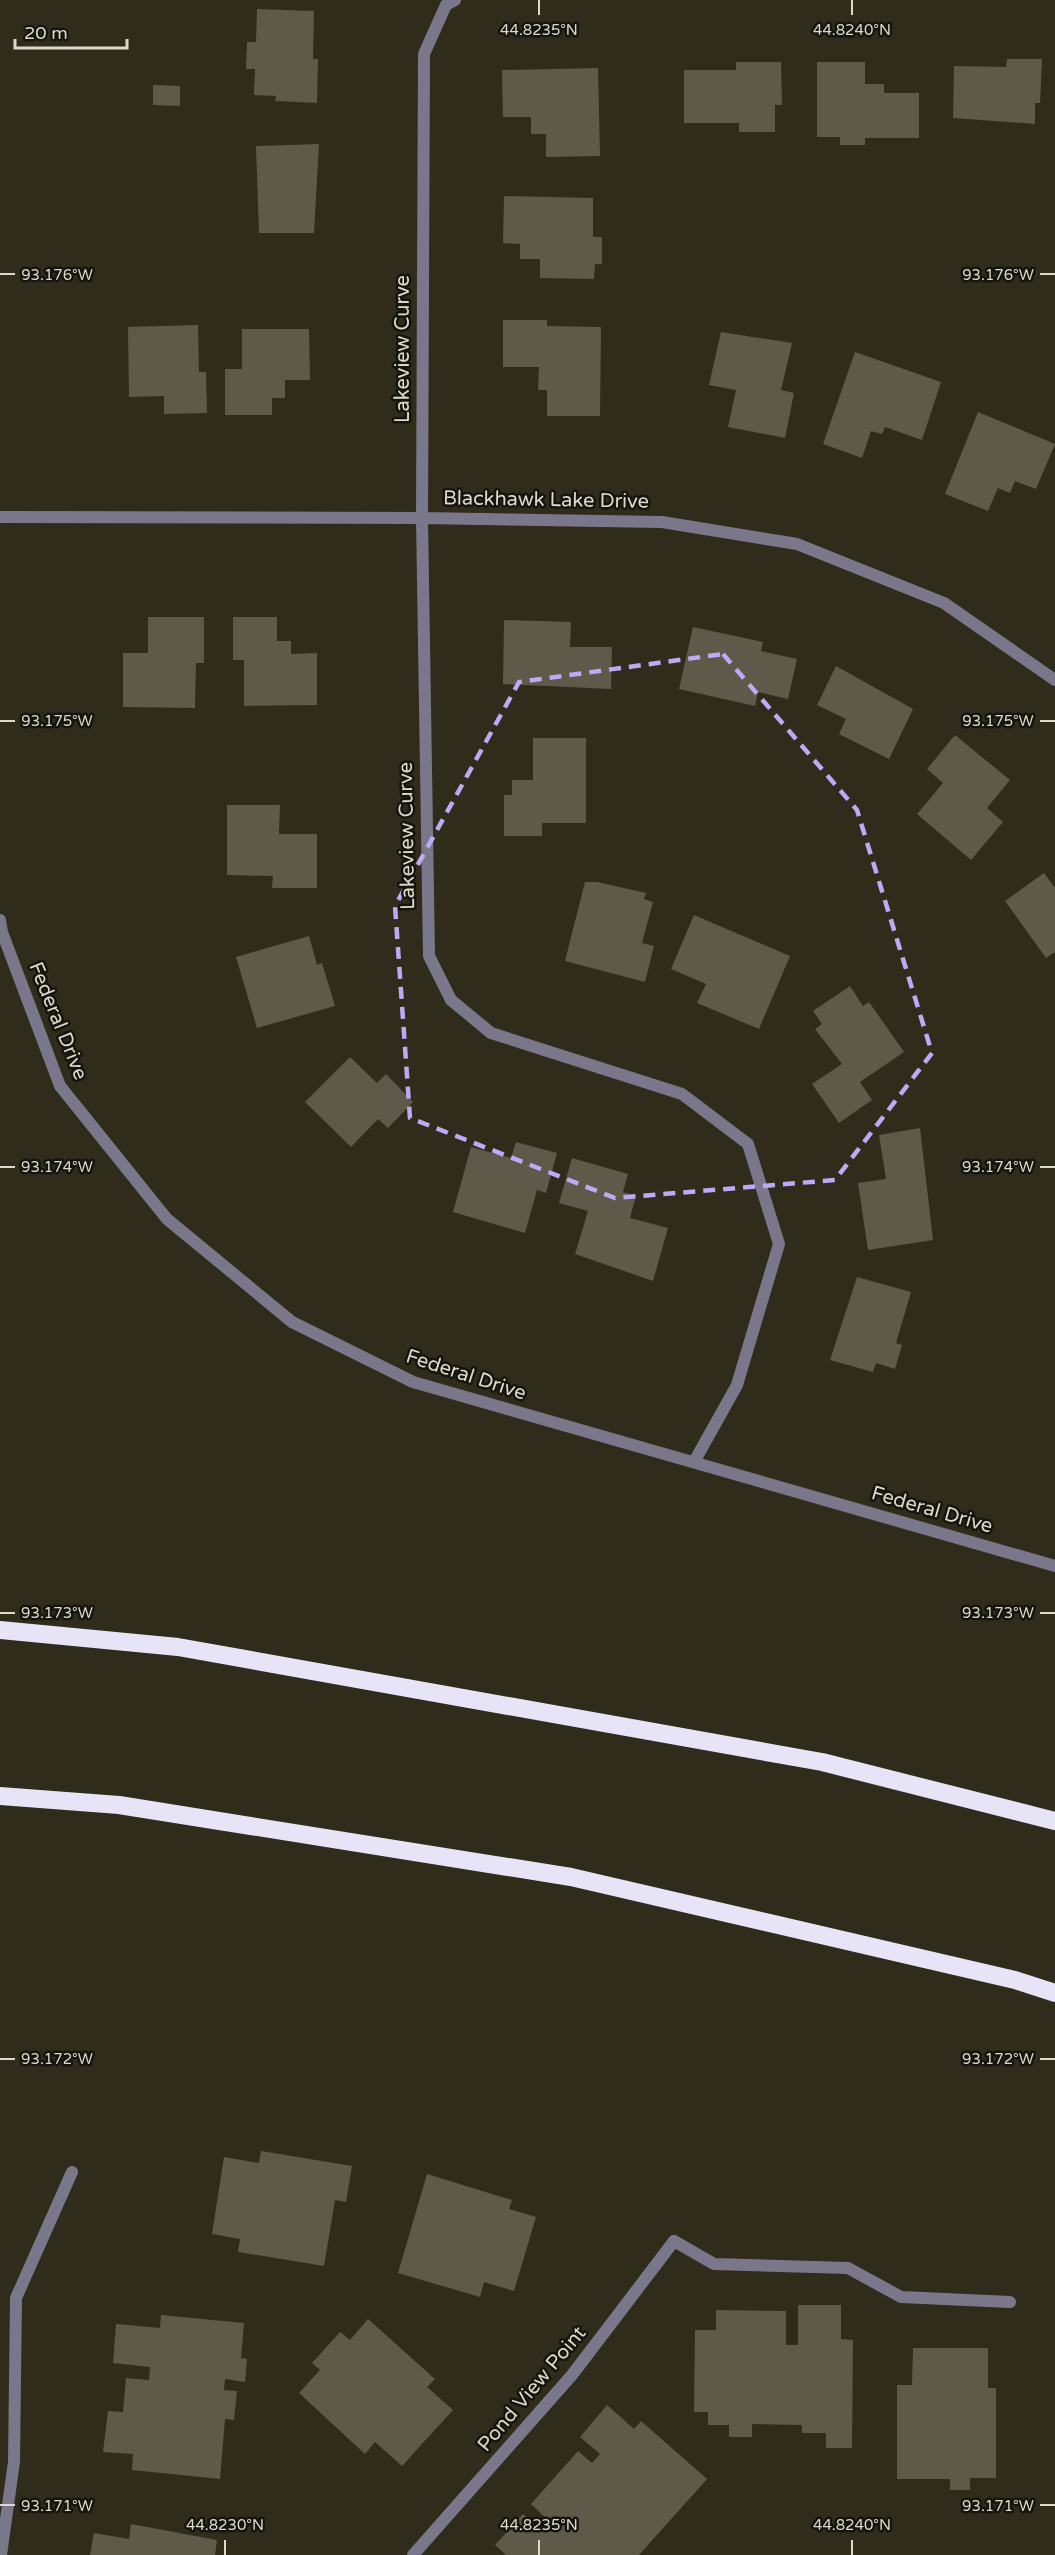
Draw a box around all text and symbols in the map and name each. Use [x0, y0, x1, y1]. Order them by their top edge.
scale bar [15, 12, 128, 50]
text: 44.8235°N [500, 21, 578, 39]
text: 44.8240°N [813, 21, 891, 39]
text: 20 m [24, 22, 68, 44]
text: 93.176°W [21, 266, 93, 284]
text: 93.176°W [962, 266, 1034, 284]
street label: Lakeview Curve [391, 275, 415, 423]
street label: Blackhawk Lake Drive [443, 486, 649, 514]
text: 93.175°W [21, 712, 93, 730]
text: 93.175°W [962, 712, 1034, 730]
street label: Lakeview Curve [394, 762, 420, 910]
street label: Federal Drive [23, 959, 93, 1083]
text: 93.174°W [21, 1158, 93, 1176]
text: 93.174°W [962, 1158, 1034, 1176]
street label: Federal Drive [403, 1344, 529, 1406]
street label: Federal Drive [869, 1481, 995, 1539]
text: 93.173°W [21, 1604, 93, 1622]
text: 93.173°W [962, 1604, 1034, 1622]
text: 93.172°W [21, 2050, 93, 2068]
text: 93.172°W [962, 2050, 1034, 2068]
street label: Pond View Point [473, 2321, 592, 2457]
text: 93.171°W [21, 2497, 93, 2515]
text: 93.171°W [962, 2497, 1034, 2515]
text: 44.8230°N [186, 2516, 264, 2534]
text: 44.8235°N [500, 2516, 578, 2534]
text: 44.8240°N [813, 2516, 891, 2534]

